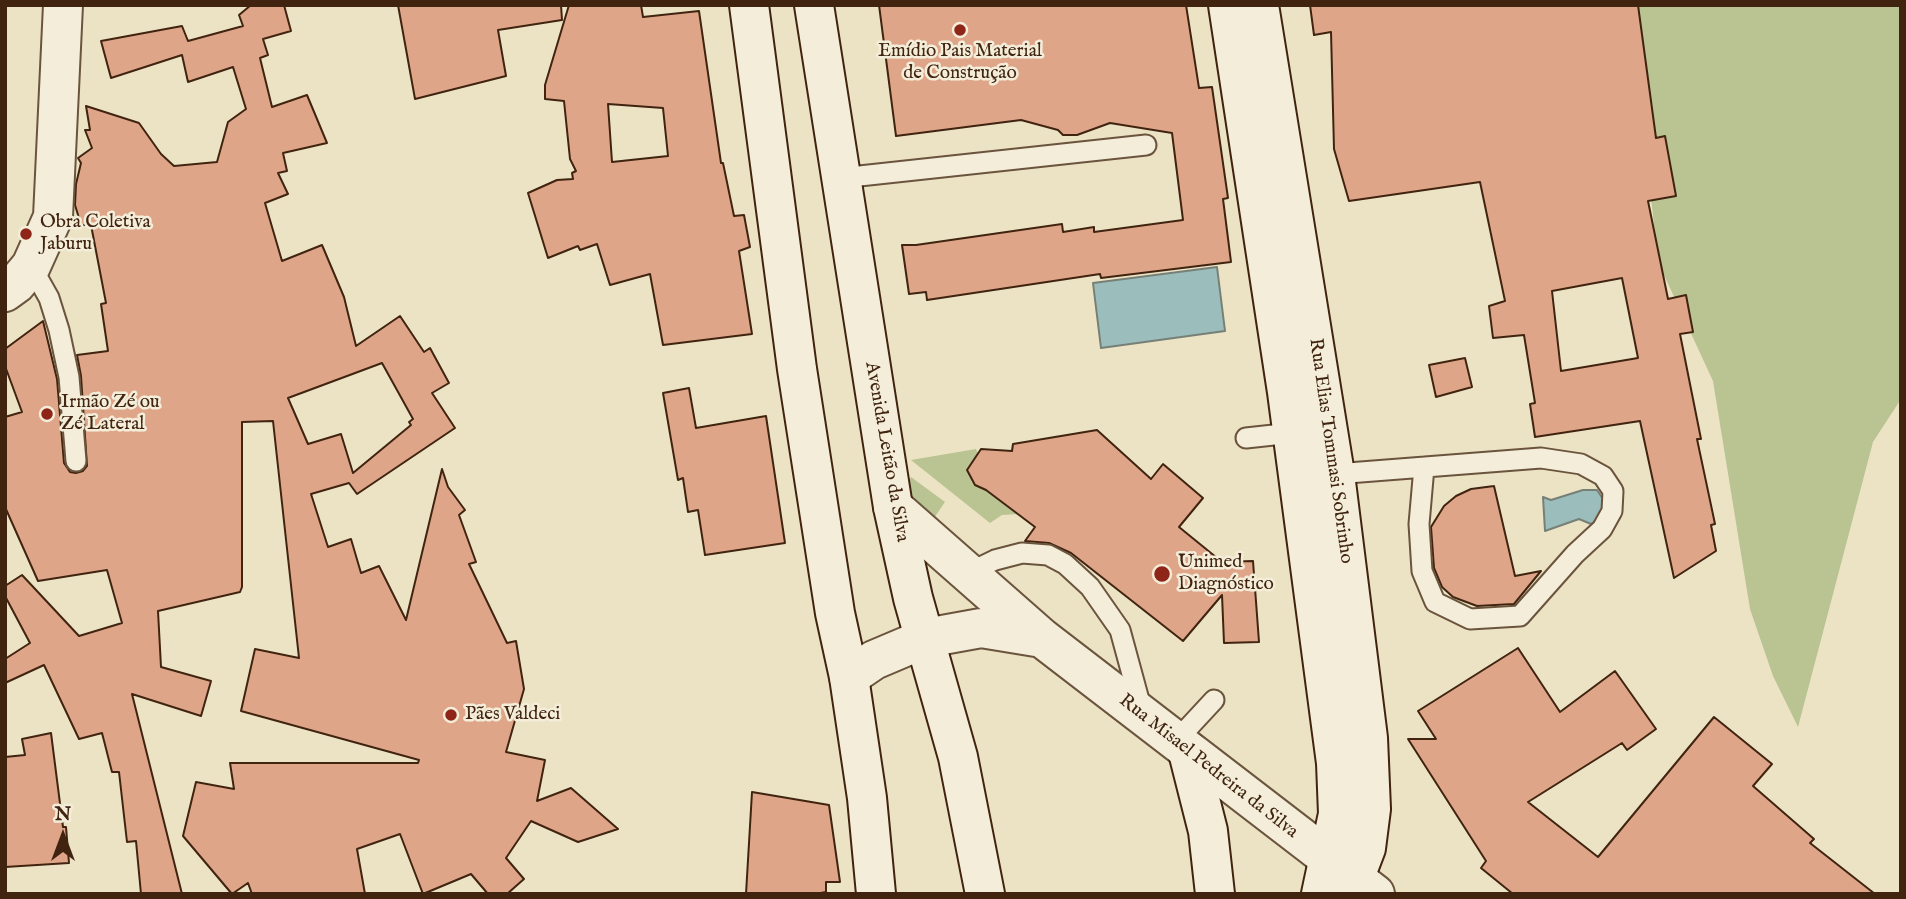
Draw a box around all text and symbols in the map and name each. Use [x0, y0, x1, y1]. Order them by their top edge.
marker: Emídio Pais Material de Construção [952, 22, 968, 38]
place label: Emídio Pais Material de Construção [878, 41, 1042, 85]
place label: Obra Coletiva Jaburu [40, 212, 151, 256]
marker: Obra Coletiva Jaburu [18, 226, 34, 242]
street label: Rua Elias Tommasi Sobrinho [1303, 337, 1357, 565]
street label: Avenida Leitão da Silva [859, 360, 913, 544]
place label: Irmão Zé ou Zé Lateral [61, 392, 160, 436]
marker: Irmão Zé ou Zé Lateral [39, 406, 55, 422]
place label: Unimed Diagnóstico [1178, 552, 1274, 596]
marker: Unimed Diagnóstico [1152, 564, 1172, 584]
street label: Rua Misael Pedreira da Silva [1114, 690, 1302, 844]
place label: Pães Valdeci [465, 704, 560, 726]
marker: Pães Valdeci [443, 707, 459, 723]
north arrow [28, 801, 98, 871]
text: N [55, 803, 71, 827]

